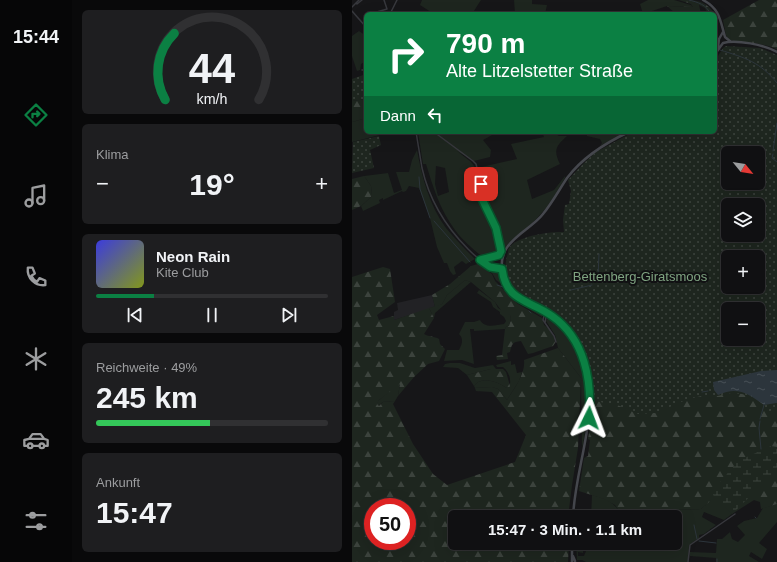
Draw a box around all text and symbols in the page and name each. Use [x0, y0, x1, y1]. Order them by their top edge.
text: 15:44 [13, 27, 59, 47]
icon: right [380, 28, 432, 80]
text: 790 m [446, 28, 525, 59]
text: 44 [189, 45, 235, 92]
text: Alte Litzelstetter Straße [446, 61, 633, 81]
text: km/h [197, 91, 228, 107]
icon: directions [22, 101, 50, 129]
icon: left [424, 104, 446, 126]
text: Dann [380, 107, 416, 124]
north arrow [721, 146, 765, 190]
map controls [721, 146, 765, 346]
text: Klima [96, 147, 129, 162]
pin [464, 167, 498, 201]
text: 19° [189, 168, 235, 201]
text: − [96, 171, 109, 196]
text: + [315, 171, 328, 196]
icon: arrive [470, 173, 492, 195]
icon: music [22, 182, 50, 210]
button: layers [721, 198, 765, 242]
text: Neon Rain [156, 248, 230, 265]
button: + [721, 250, 765, 294]
icon: phone [22, 263, 50, 291]
text: Kite Club [156, 265, 209, 280]
park label: Bettenberg-Giratsmoos [573, 269, 708, 284]
button: − [721, 302, 765, 346]
icon: previous [124, 304, 146, 326]
icon: pause [201, 304, 223, 326]
icon: next [278, 304, 300, 326]
icon: climate [22, 345, 50, 373]
text: Reichweite · 49% [96, 360, 197, 375]
text: 245 km [96, 381, 198, 414]
position arrow [568, 397, 610, 439]
icon: car [22, 426, 50, 454]
text: Ankunft [96, 475, 140, 490]
text: 15:47 [96, 496, 173, 529]
speed limit sign: 50 [364, 498, 416, 550]
icon: filters [22, 507, 50, 535]
text: 15:47 · 3 Min. · 1.1 km [488, 521, 642, 538]

